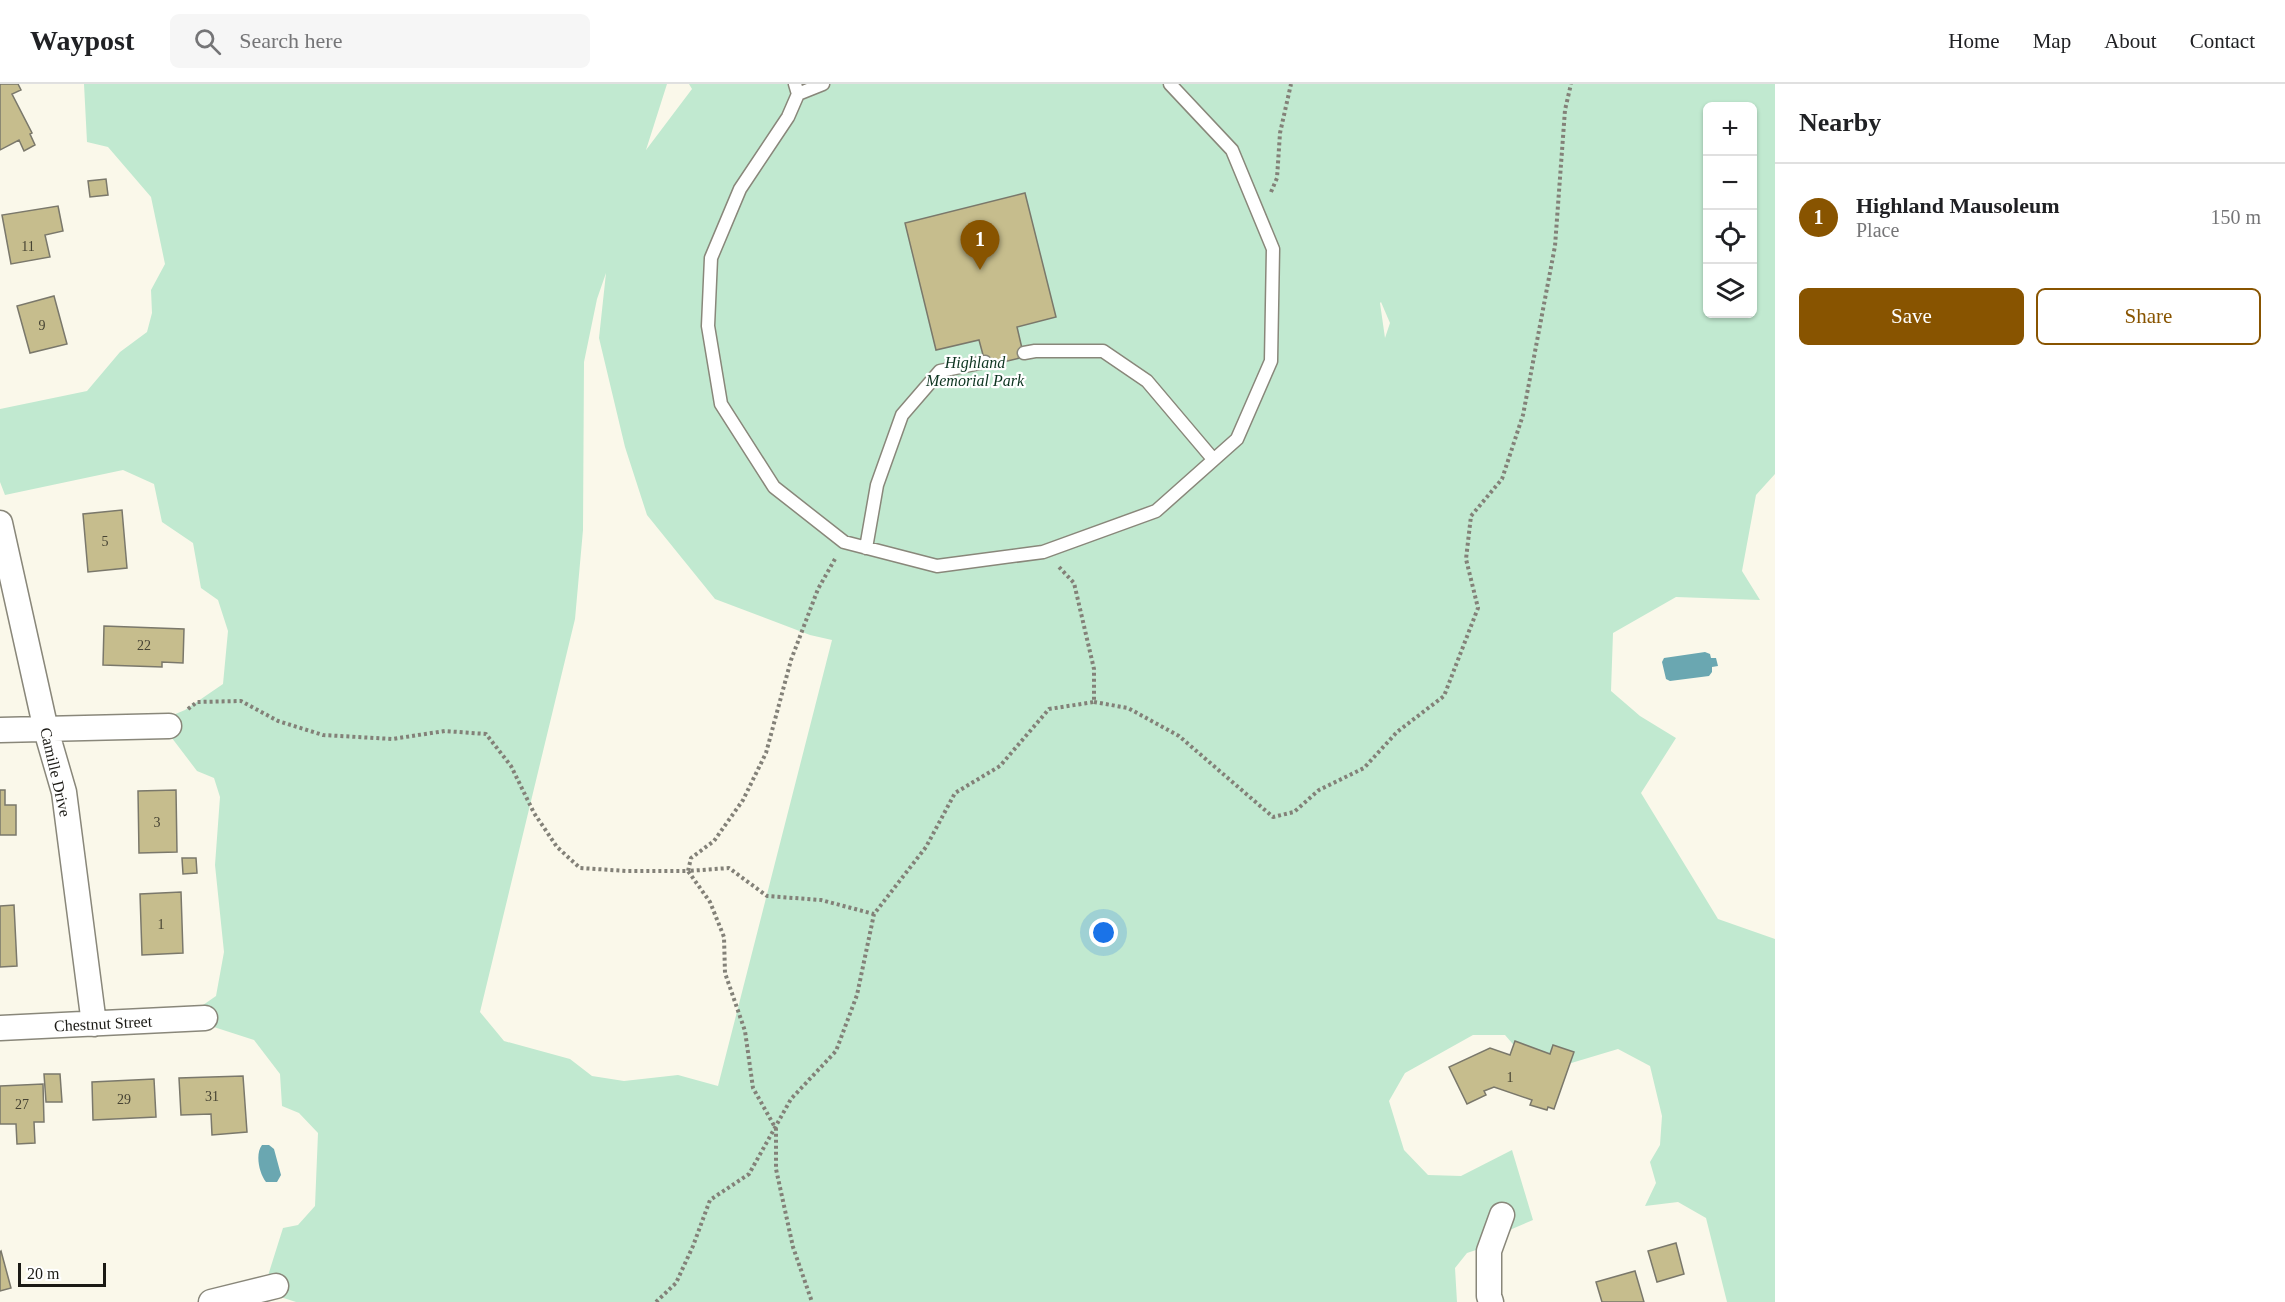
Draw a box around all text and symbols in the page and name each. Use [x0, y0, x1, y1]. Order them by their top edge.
search box [170, 14, 590, 68]
text: Waypost [30, 25, 134, 56]
icon: search [191, 25, 224, 58]
text: Search here [239, 28, 342, 53]
text: Home [1948, 29, 2000, 53]
text: Map [2033, 29, 2071, 53]
text: About [2104, 29, 2157, 53]
text: Contact [2190, 29, 2255, 53]
map controls [1703, 102, 1757, 318]
button: + [1703, 102, 1757, 156]
text: Nearby [1799, 108, 1881, 137]
button: − [1703, 156, 1757, 210]
text: Highland Mausoleum [1856, 193, 2060, 218]
text: 1 [1814, 206, 1824, 228]
text: 150 m [2210, 206, 2261, 228]
button: locate [1703, 210, 1757, 264]
text: Place [1856, 219, 1899, 241]
pin: 1 [960, 220, 1000, 270]
house number: 11 [21, 239, 35, 254]
button: layers [1703, 264, 1757, 318]
button: Save [1799, 288, 2024, 345]
button: Share [2036, 288, 2261, 345]
house number: 9 [39, 318, 46, 333]
park label: Highland Memorial Park [925, 354, 1025, 389]
house number: 5 [102, 534, 109, 549]
house number: 22 [137, 638, 151, 653]
street label: Camille Drive [37, 726, 74, 818]
house number: 3 [154, 815, 161, 830]
house number: 1 [158, 917, 165, 932]
your location [1089, 918, 1118, 947]
street label: Chestnut Street [54, 1012, 153, 1035]
house number: 1 [1507, 1070, 1514, 1085]
house number: 31 [205, 1089, 219, 1104]
house number: 29 [117, 1092, 131, 1107]
house number: 27 [15, 1097, 29, 1112]
scale bar [18, 1260, 106, 1288]
text: 20 m [27, 1265, 59, 1282]

